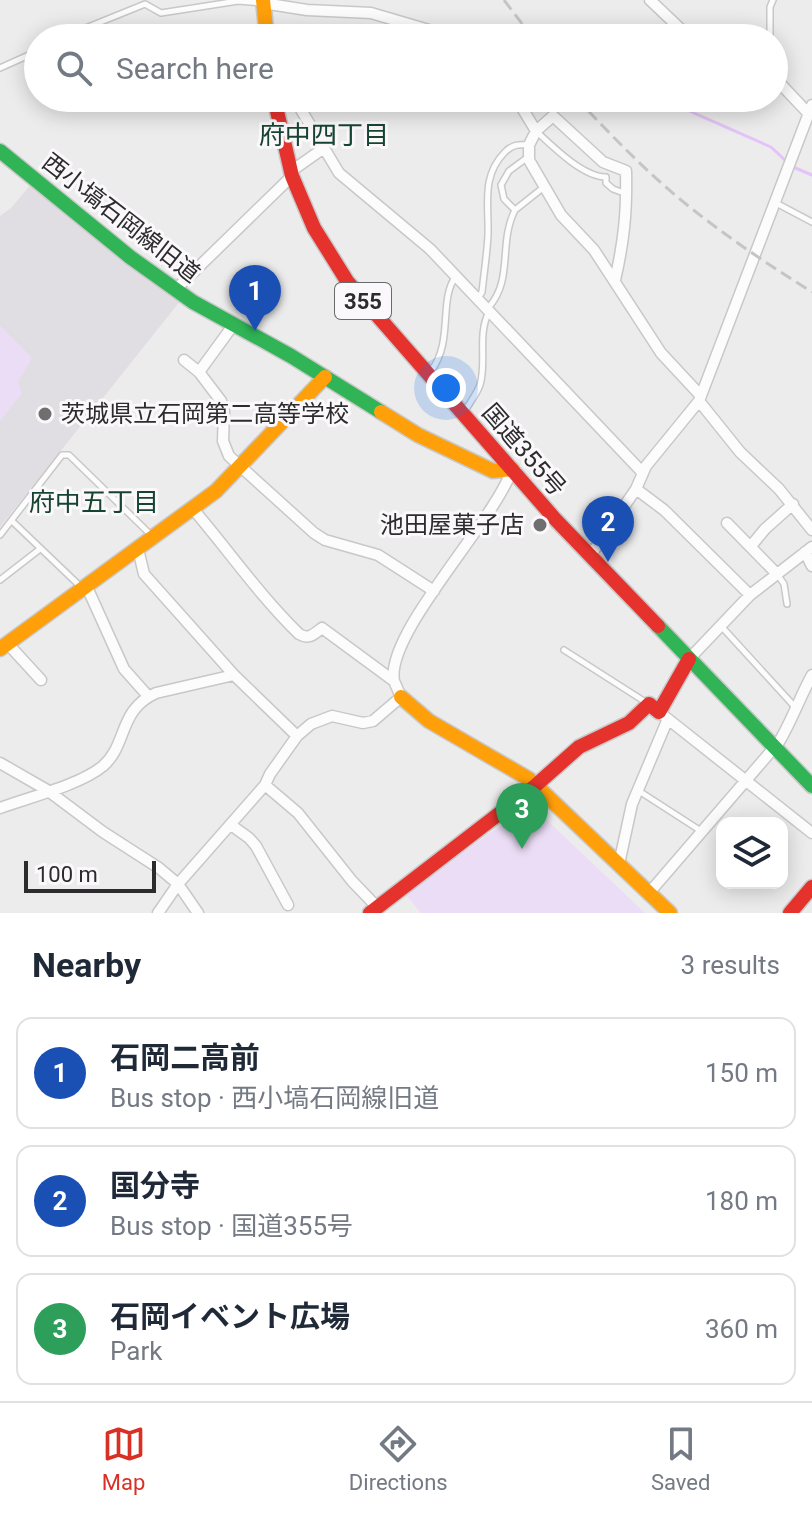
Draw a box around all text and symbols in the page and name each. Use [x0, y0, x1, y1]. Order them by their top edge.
search box [24, 24, 788, 112]
icon: search [52, 46, 96, 90]
text: Search here [116, 51, 274, 86]
district label: 府中四丁目 [259, 120, 389, 150]
street label: 西小塙石岡線旧道 [37, 148, 205, 288]
pin: 1 [229, 265, 281, 331]
road number: 355 [335, 283, 391, 319]
your location [426, 368, 466, 408]
street label: 国道355号 [477, 398, 571, 502]
place label: 茨城県立石岡第二高等学校 [61, 400, 349, 428]
marker: 茨城県立石岡第二高等学校 [36, 405, 54, 423]
district label: 府中五丁目 [29, 487, 159, 517]
pin: 2 [582, 496, 634, 562]
place label: 池田屋菓子店 [380, 511, 524, 539]
marker: 池田屋菓子店 [531, 516, 549, 534]
pin: 3 [496, 783, 548, 849]
map controls [716, 817, 788, 889]
button: layers [716, 817, 788, 889]
scale bar [24, 857, 156, 893]
text: 100 m [36, 862, 98, 887]
text: Nearby [32, 945, 141, 985]
text: 3 results [681, 950, 780, 980]
text: 石岡二高前 [110, 1040, 260, 1075]
text: 1 [53, 1058, 67, 1088]
text: 150 m [705, 1058, 778, 1088]
text: Bus stop · 西小塙石岡線旧道 [110, 1083, 439, 1113]
text: 国分寺 [110, 1168, 200, 1203]
text: 2 [53, 1186, 67, 1216]
text: 180 m [705, 1186, 778, 1216]
text: Bus stop · 国道355号 [110, 1211, 353, 1241]
text: 石岡イベント広場 [110, 1299, 350, 1334]
text: 3 [53, 1314, 67, 1344]
text: 360 m [705, 1314, 778, 1344]
text: Park [110, 1336, 162, 1366]
tab: Map [102, 1422, 146, 1495]
tab: Directions [349, 1422, 448, 1495]
tab: Saved [651, 1422, 710, 1495]

